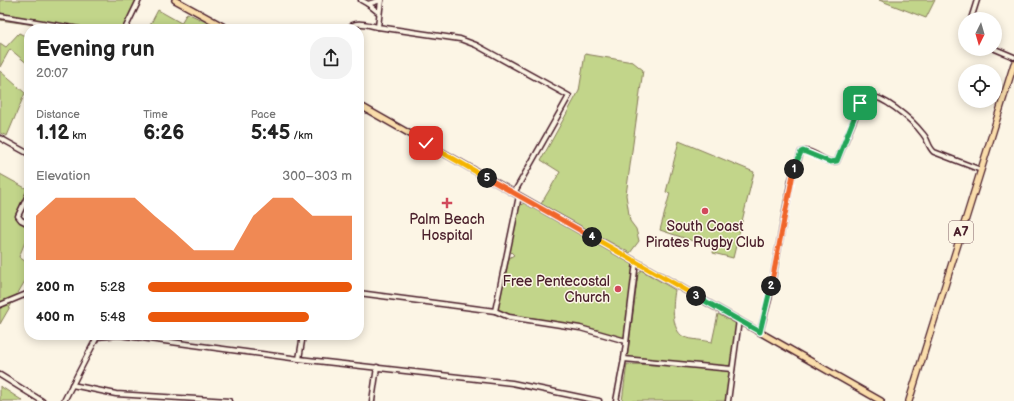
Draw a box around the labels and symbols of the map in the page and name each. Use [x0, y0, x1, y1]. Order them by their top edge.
north arrow [958, 12, 1002, 56]
pin [843, 86, 877, 120]
pin [409, 126, 443, 160]
pin: 1 [784, 159, 804, 179]
pin: 5 [477, 168, 497, 188]
marker: Palm Beach Hospital [441, 197, 453, 209]
marker: South Coast Pirates Rugby Club [700, 206, 710, 216]
place label: Palm Beach Hospital [409, 211, 485, 244]
place label: South Coast Pirates Rugby Club [645, 218, 765, 251]
road number: A7 [949, 221, 973, 243]
pin: 4 [582, 227, 602, 247]
place label: Free Pentecostal Church [503, 273, 610, 306]
pin: 2 [761, 276, 781, 296]
marker: Free Pentecostal Church [613, 284, 623, 294]
pin: 3 [686, 286, 706, 306]

